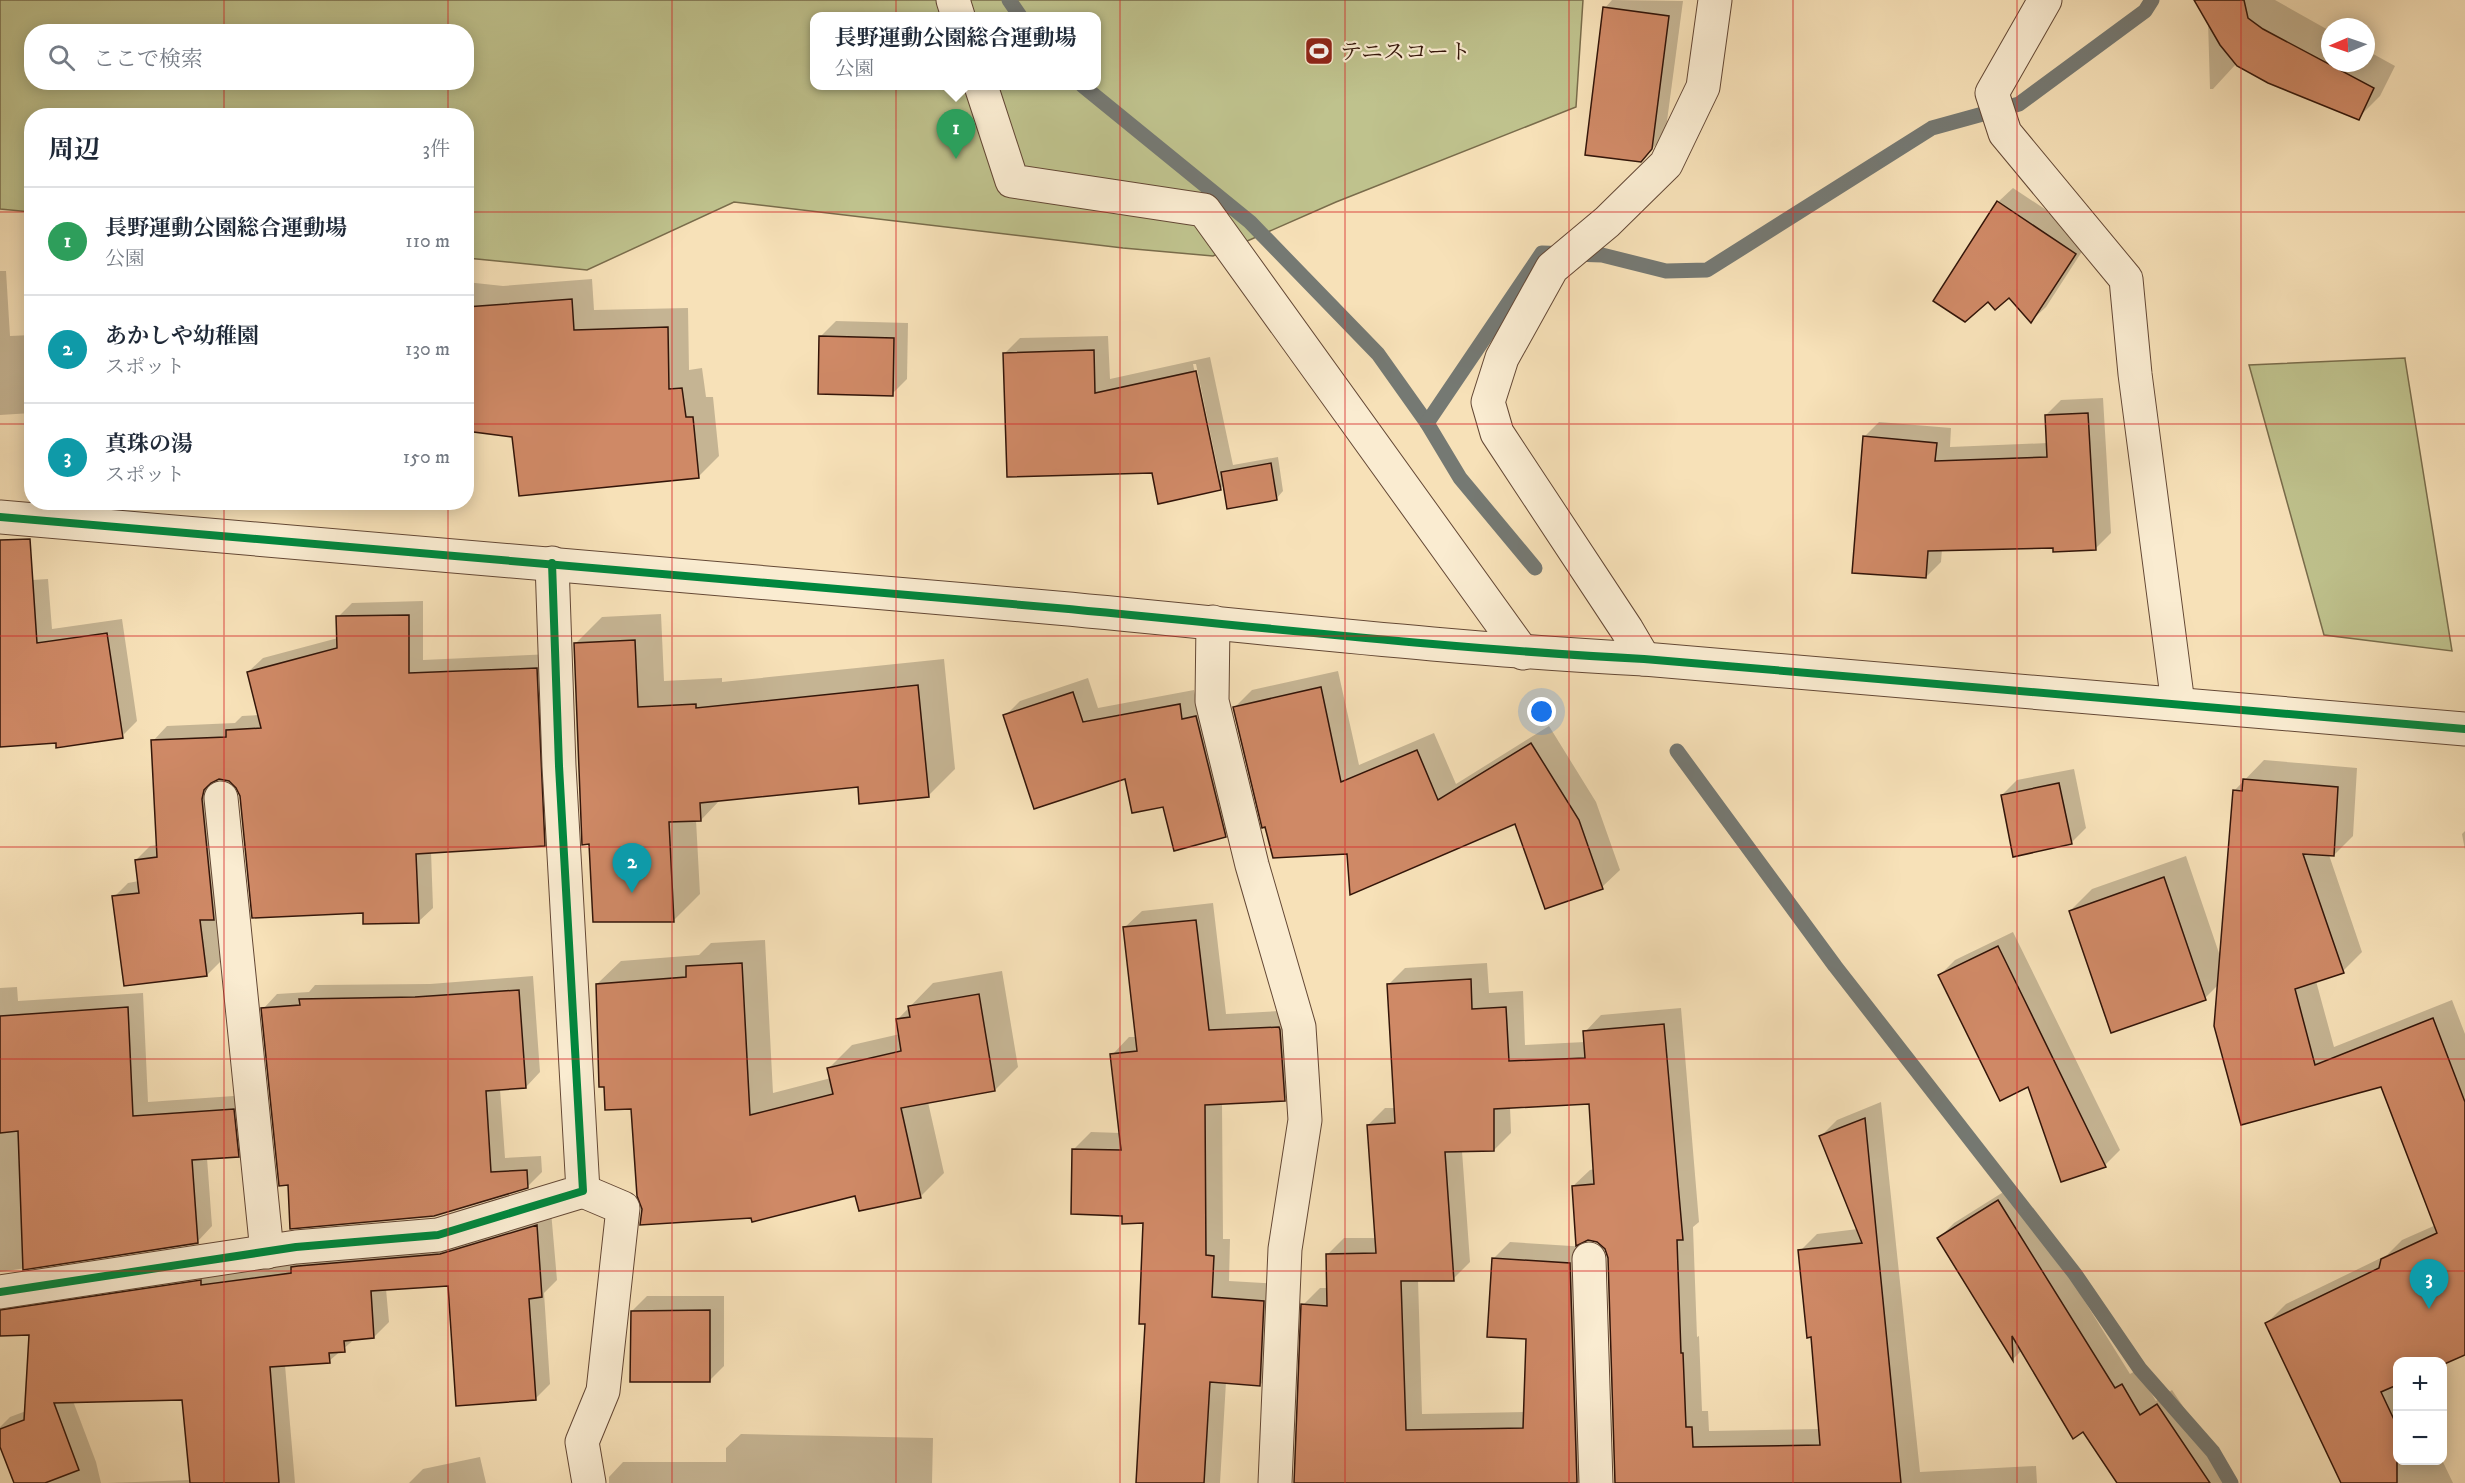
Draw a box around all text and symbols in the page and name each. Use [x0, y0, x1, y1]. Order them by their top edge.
popup [810, 12, 1101, 90]
north arrow [2321, 18, 2375, 72]
search box [24, 24, 474, 90]
text: 長野運動公園総合運動場 [834, 25, 1077, 52]
sports icon: テニスコート [1303, 35, 1335, 67]
place label: テニスコート [1340, 39, 1471, 66]
icon: search [45, 41, 78, 74]
text: ここで検索 [93, 46, 203, 73]
text: 公園 [834, 57, 874, 82]
pin: 1 [936, 110, 976, 159]
text: 周辺 [48, 134, 100, 167]
text: 3件 [423, 137, 450, 162]
text: 長野運動公園総合運動場 [105, 215, 347, 242]
text: 1 [64, 229, 71, 254]
text: 110 m [405, 229, 450, 254]
text: 公園 [105, 247, 145, 272]
text: あかしや幼稚園 [105, 323, 259, 350]
text: 2 [63, 337, 72, 362]
text: 130 m [405, 337, 450, 362]
text: スポット [105, 355, 185, 380]
text: 真珠の湯 [105, 431, 193, 458]
text: 3 [64, 445, 71, 470]
text: 150 m [403, 445, 450, 470]
text: スポット [105, 463, 185, 488]
your location [1527, 697, 1556, 726]
pin: 2 [612, 844, 652, 893]
pin: 3 [2410, 1260, 2448, 1309]
map controls [2393, 1357, 2447, 1465]
button: + [2393, 1357, 2447, 1411]
button: − [2393, 1411, 2447, 1465]

